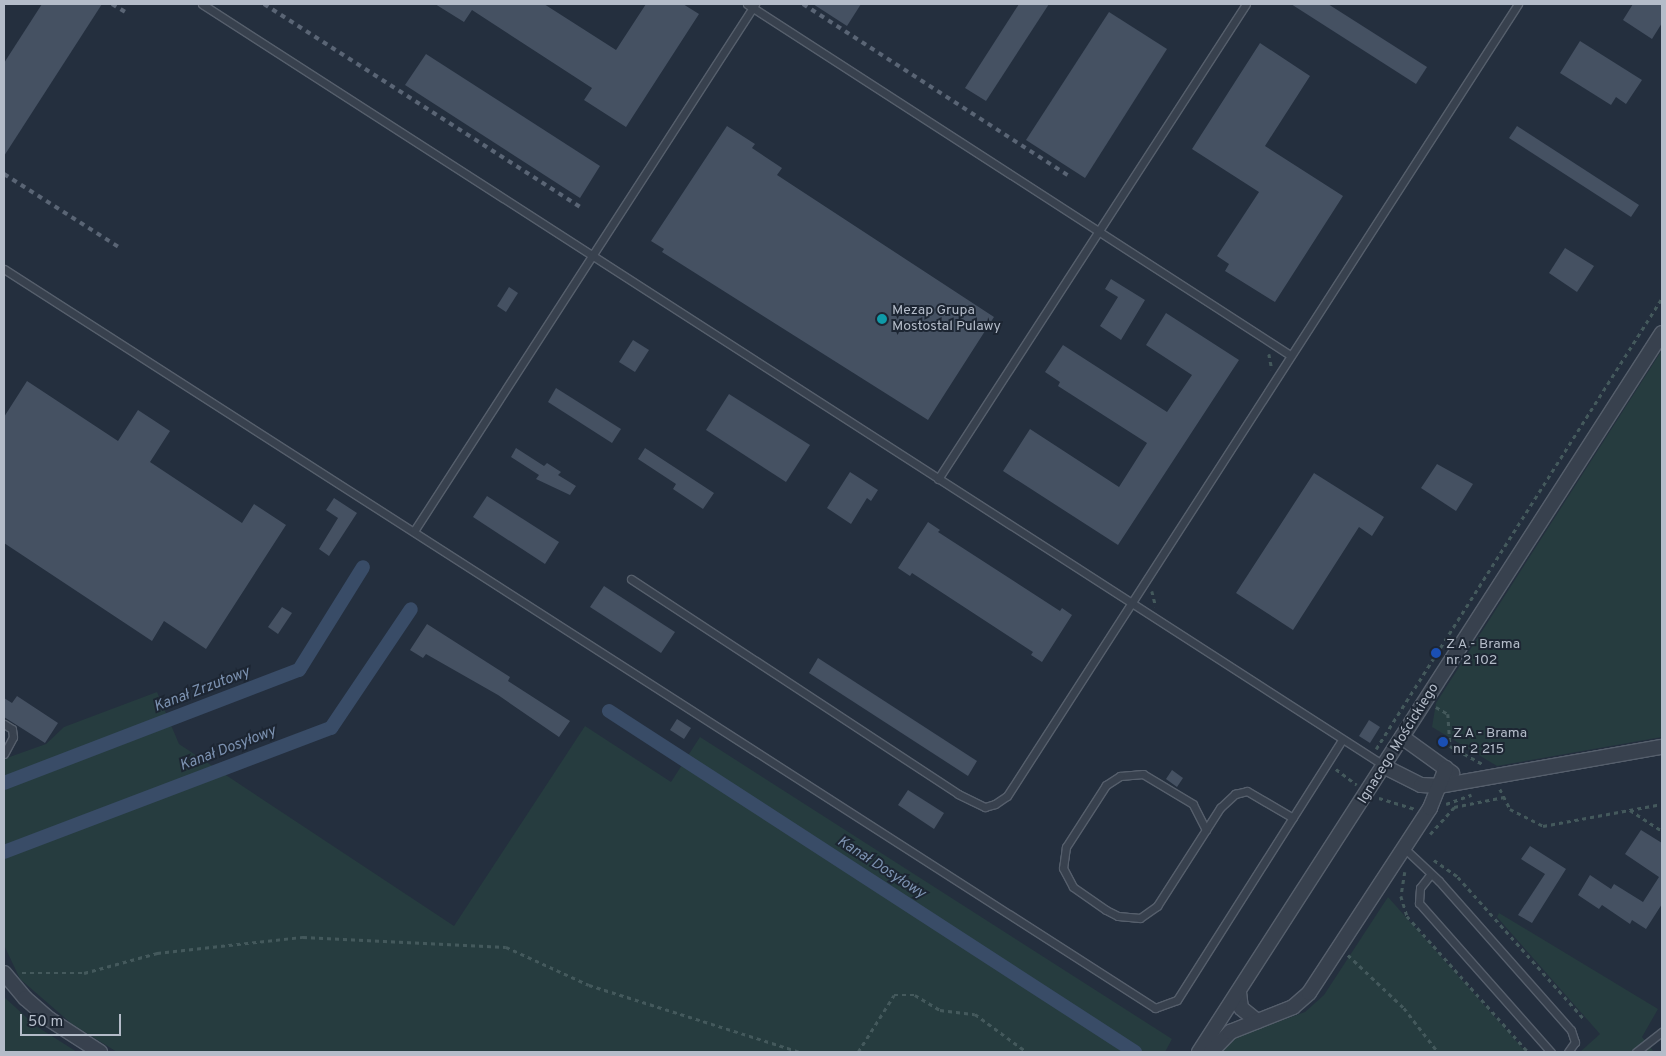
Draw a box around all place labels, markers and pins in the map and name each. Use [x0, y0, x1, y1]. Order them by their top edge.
place label: Mezap Grupa Mostostal Pulawy [892, 303, 1001, 336]
marker: Mezap Grupa Mostostal Pulawy [876, 313, 888, 325]
place label: Z A - Brama nr 2 102 [1446, 637, 1521, 670]
marker: Z A - Brama nr 2 102 [1430, 647, 1442, 659]
place label: Z A - Brama nr 2 215 [1453, 726, 1528, 759]
marker: Z A - Brama nr 2 215 [1437, 736, 1449, 748]

